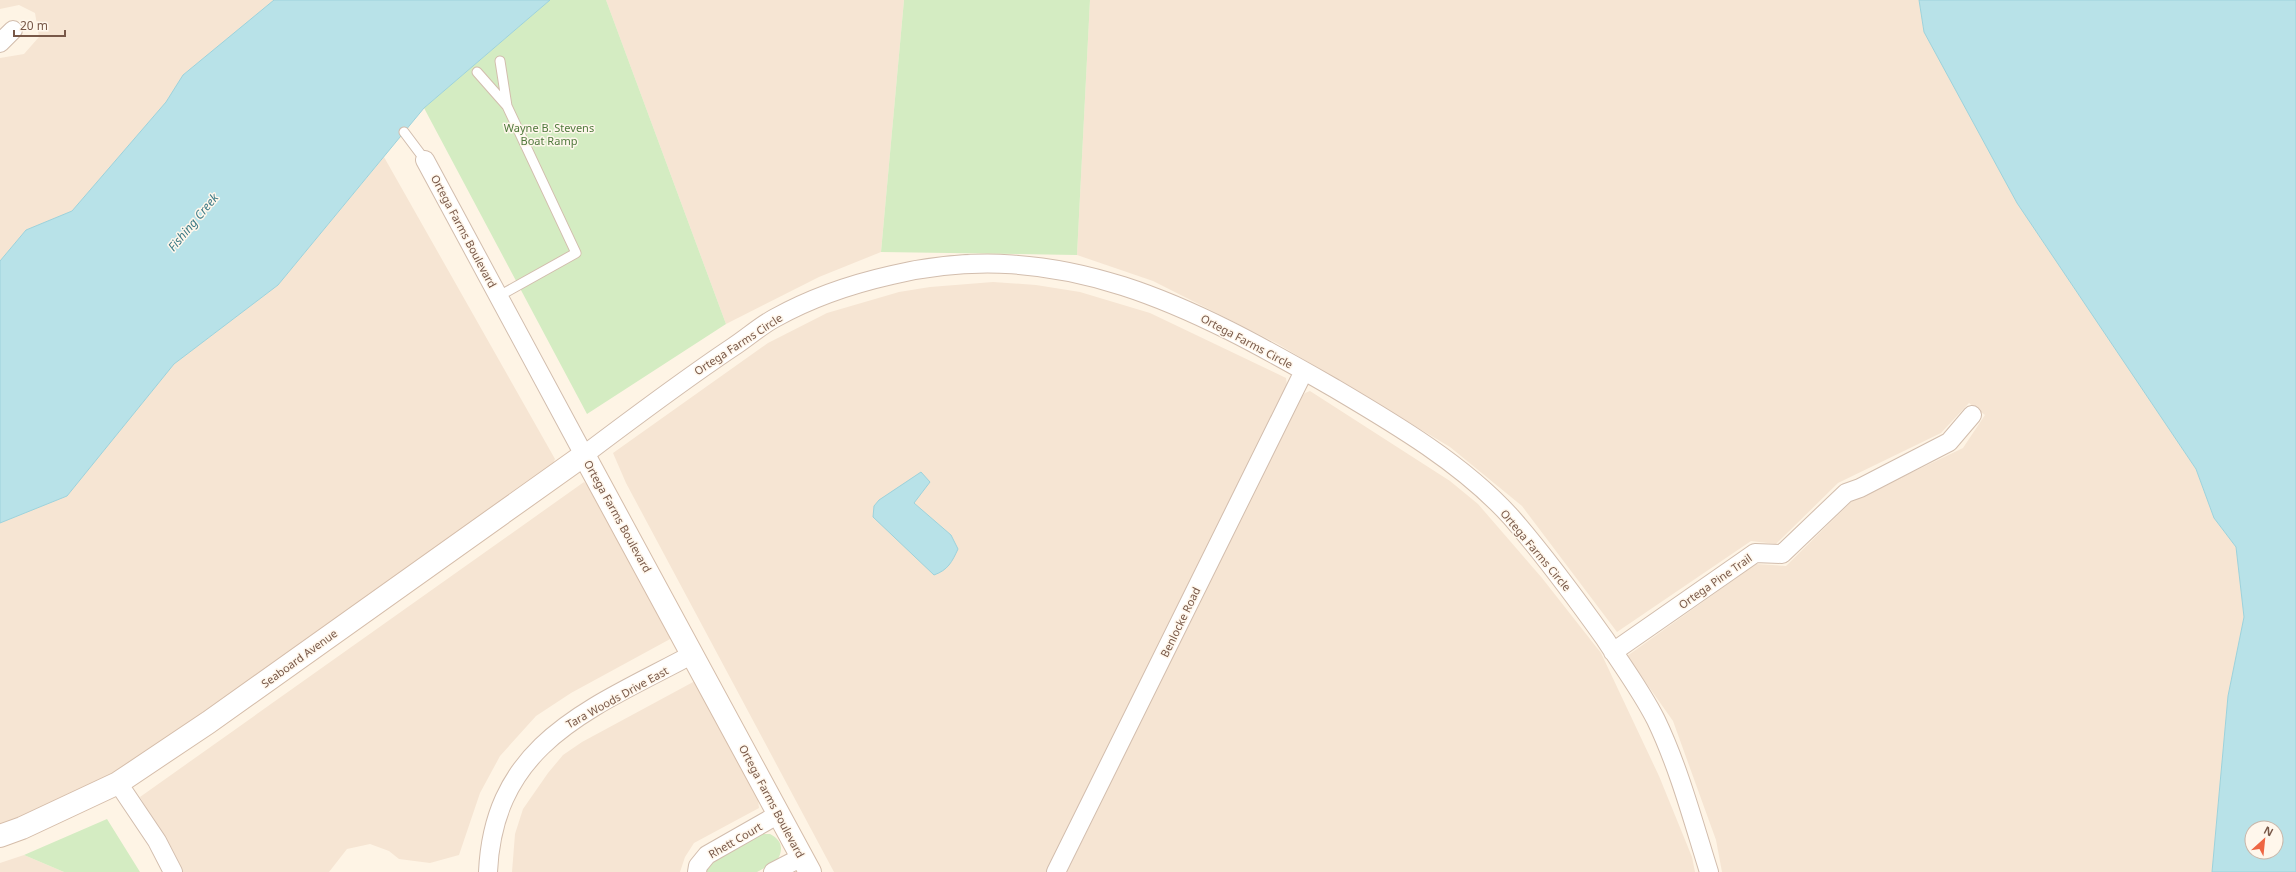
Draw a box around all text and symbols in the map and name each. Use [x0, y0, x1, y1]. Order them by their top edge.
scale bar [14, 12, 65, 38]
text: 20 m [20, 17, 48, 34]
park label: Wayne B. Stevens Boat Ramp [504, 120, 594, 148]
street label: Ortega Farms Boulevard [428, 172, 500, 290]
water label: Fishing Creek [164, 189, 223, 254]
street label: Ortega Farms Circle [691, 310, 785, 378]
street label: Ortega Farms Circle [1198, 310, 1296, 372]
street label: Ortega Farms Boulevard [581, 457, 655, 575]
street label: Ortega Farms Circle [1497, 506, 1575, 594]
street label: Ortega Pine Trail [1675, 550, 1755, 612]
street label: Benlocke Road [1157, 584, 1203, 660]
street label: Seaboard Avenue [258, 625, 340, 691]
street label: Tara Woods Drive East [563, 663, 671, 731]
street label: Ortega Farms Boulevard [736, 742, 808, 860]
street label: Rhett Court [705, 819, 765, 861]
north arrow [2244, 820, 2284, 860]
text: N [2261, 822, 2276, 839]

